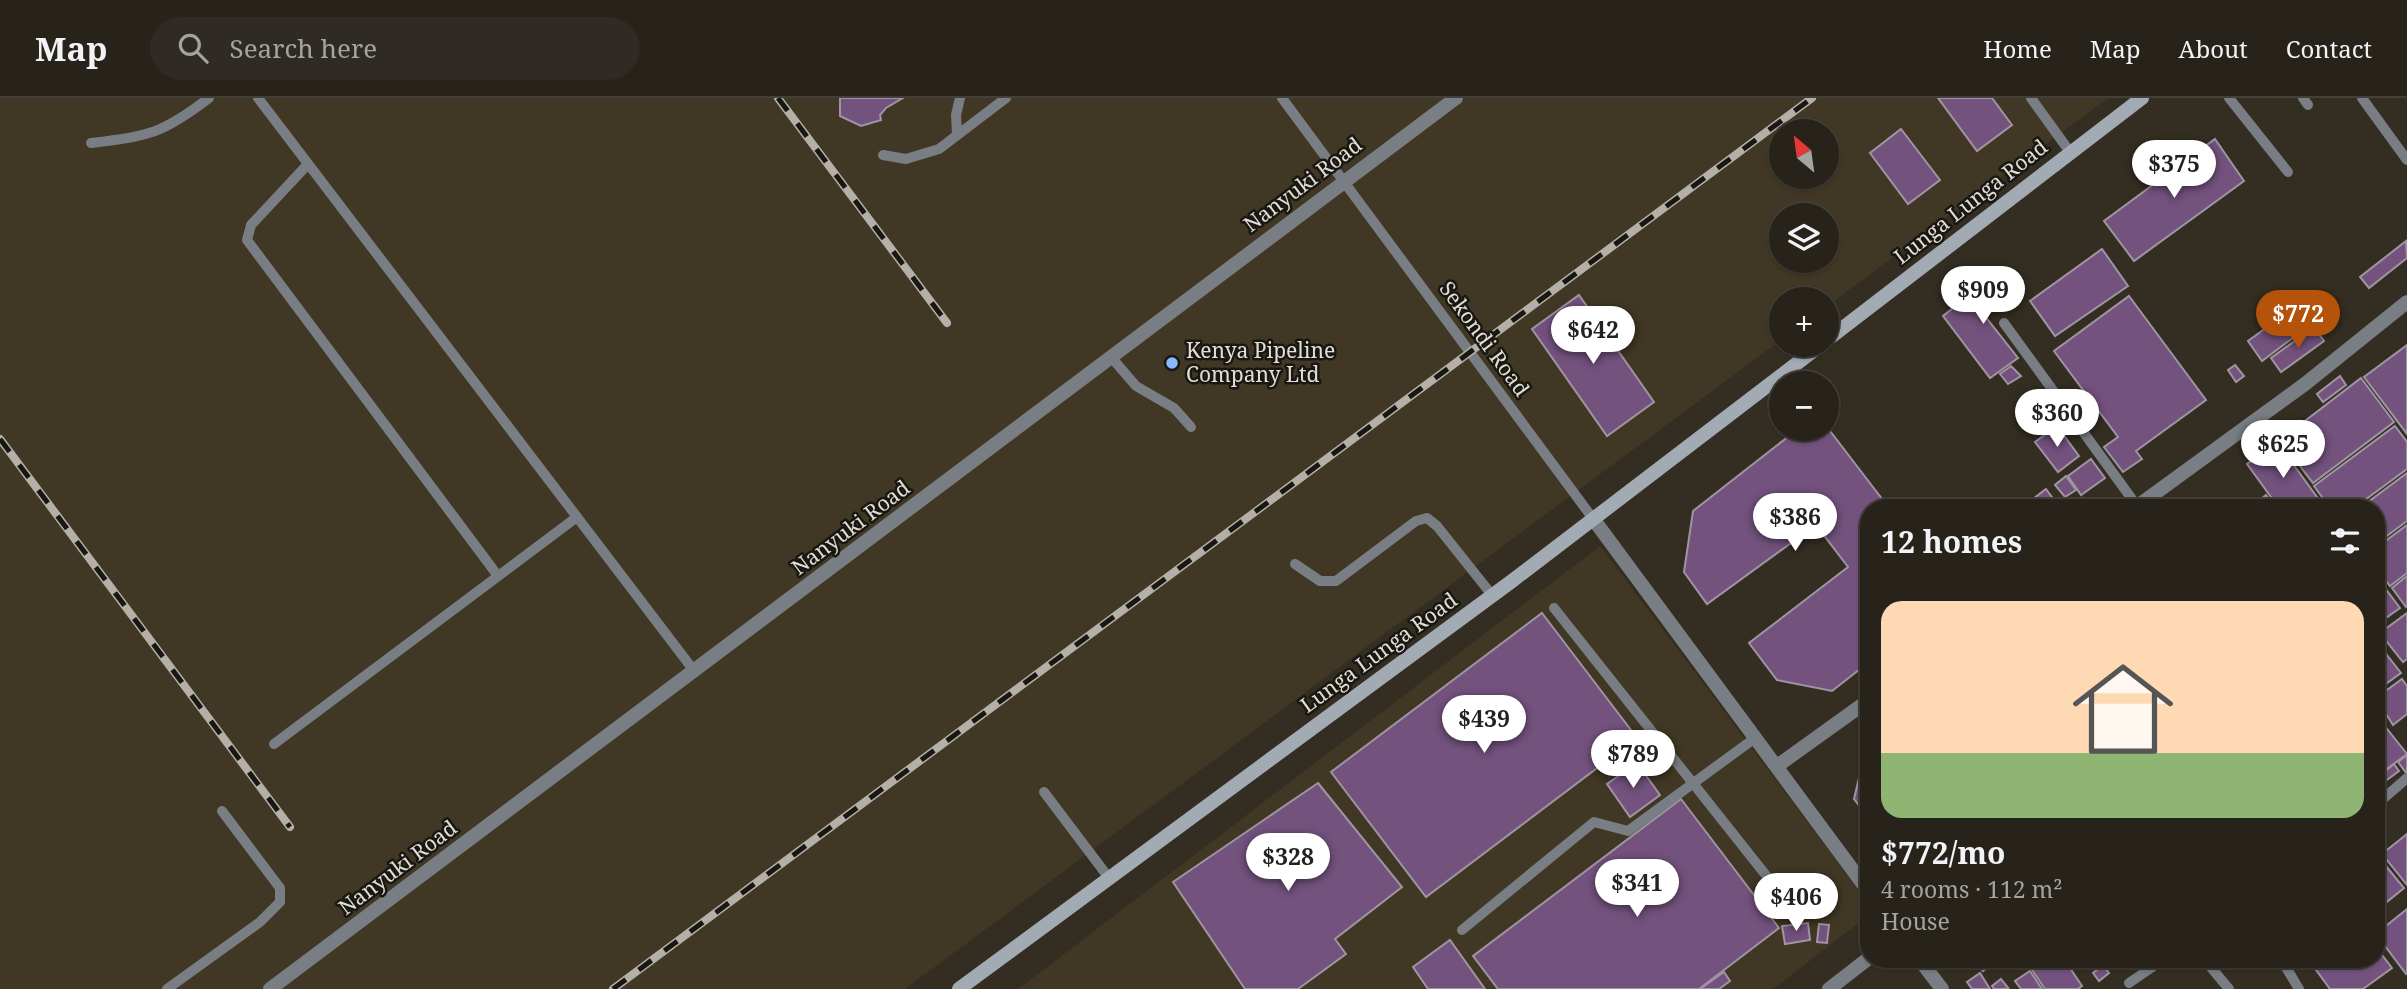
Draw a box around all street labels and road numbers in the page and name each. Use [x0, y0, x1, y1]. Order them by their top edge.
street label: Nanyuki Road [1238, 130, 1367, 238]
street label: Lunga Lunga Road [1888, 132, 2053, 270]
street label: Sekondi Road [1434, 275, 1536, 402]
street label: Nanyuki Road [786, 473, 915, 581]
street label: Lunga Lunga Road [1294, 586, 1463, 719]
street label: Nanyuki Road [333, 813, 462, 921]

